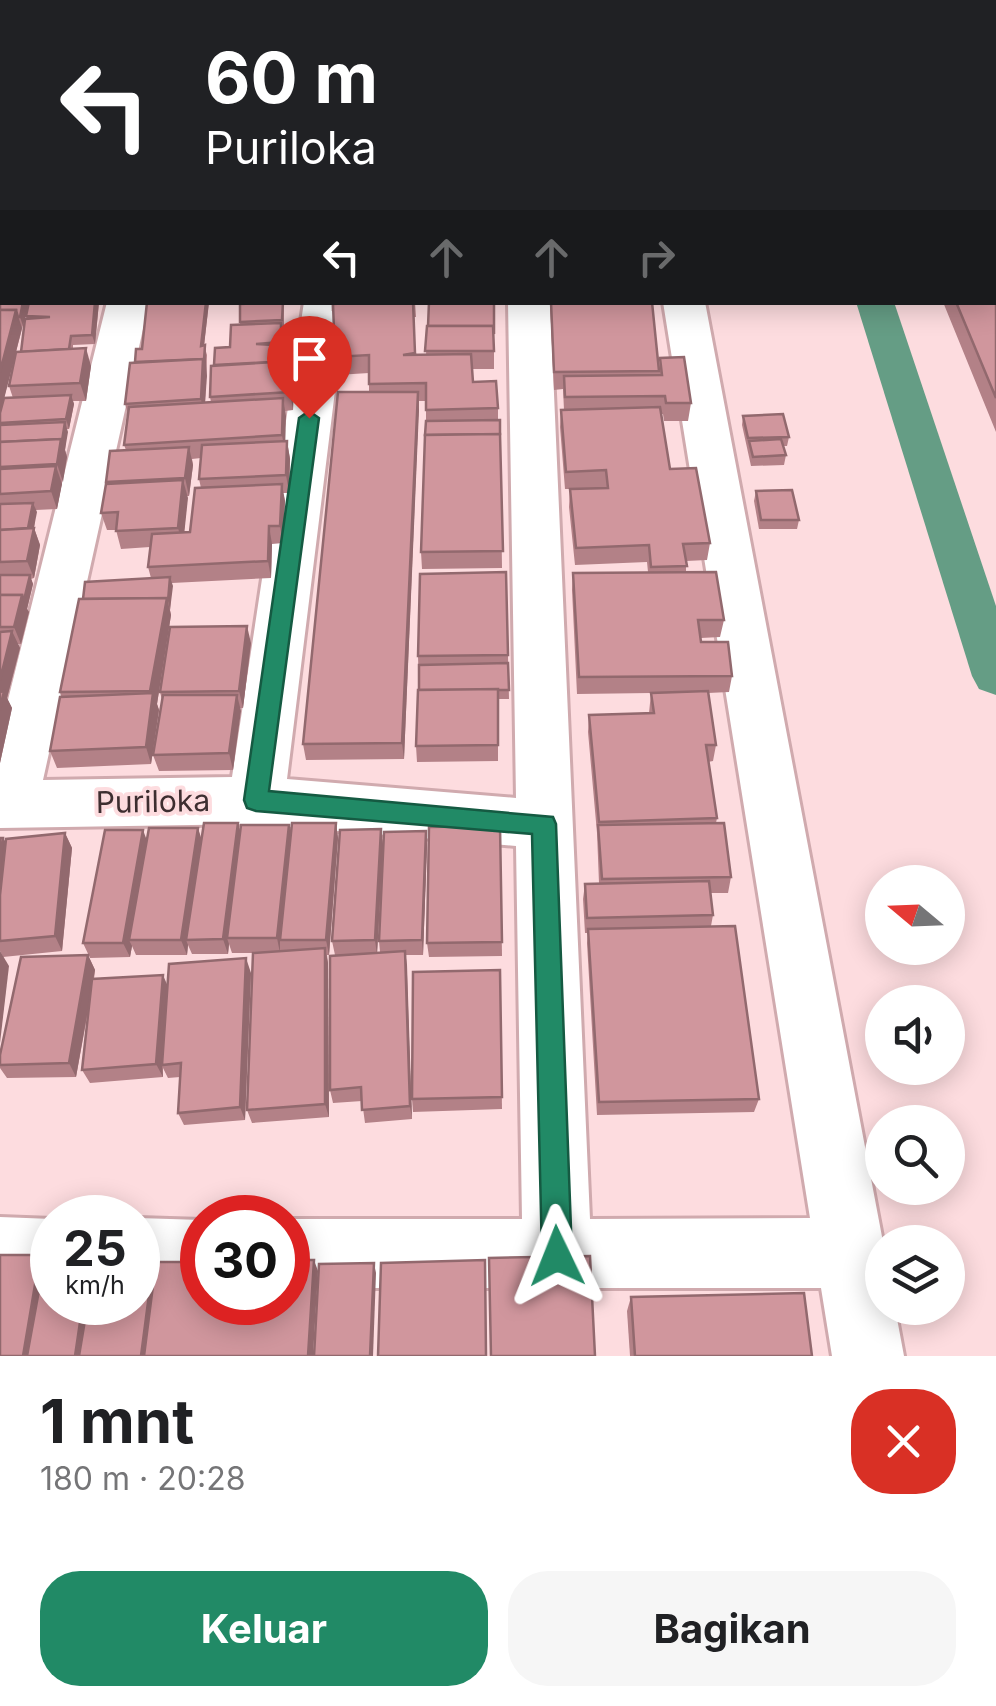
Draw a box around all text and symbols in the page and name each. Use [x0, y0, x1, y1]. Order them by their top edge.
text: 60 m [205, 35, 378, 120]
icon: left [40, 40, 170, 170]
text: Puriloka [205, 120, 377, 175]
icon: left [314, 230, 369, 285]
icon: ahead [419, 230, 474, 285]
icon: ahead [524, 230, 579, 285]
icon: right [629, 230, 684, 285]
pin [267, 316, 352, 419]
icon: arrive [282, 331, 337, 386]
street label: Puriloka [95, 782, 211, 820]
north arrow [865, 865, 965, 965]
map controls [865, 865, 965, 1325]
button: sound [865, 985, 965, 1085]
button: search [865, 1105, 965, 1205]
speed limit sign: 30 [180, 1195, 310, 1325]
position arrow [505, 1204, 609, 1308]
text: 25 [63, 1218, 127, 1278]
button: layers [865, 1225, 965, 1325]
text: km/h [65, 1270, 125, 1300]
text: 1 mnt [40, 1385, 194, 1457]
button: close [851, 1389, 956, 1494]
text: 180 m · 20:28 [40, 1459, 245, 1498]
button: Keluar [40, 1571, 488, 1686]
button: Bagikan [508, 1571, 956, 1686]

